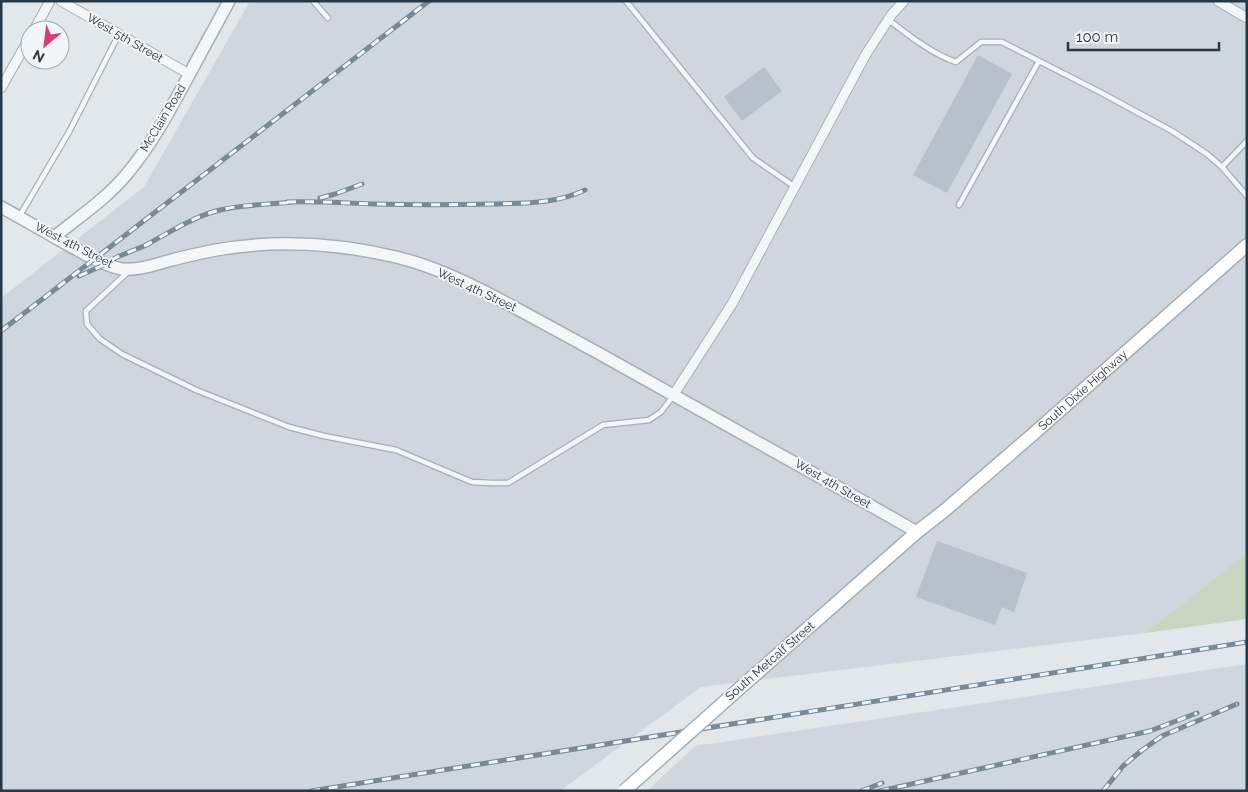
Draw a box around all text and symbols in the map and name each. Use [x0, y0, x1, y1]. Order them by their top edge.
street label: West 5th Street [84, 11, 166, 65]
north arrow [20, 20, 70, 70]
scale bar [1068, 20, 1219, 52]
text: 100 m [1076, 28, 1118, 46]
text: N [30, 47, 47, 66]
street label: McClain Road [137, 82, 189, 154]
street label: West 4th Street [33, 219, 115, 271]
street label: West 4th Street [435, 266, 519, 314]
street label: South Dixie Highway [1035, 347, 1130, 433]
street label: West 4th Street [792, 457, 874, 511]
street label: South Metcalf Street [723, 619, 817, 703]

